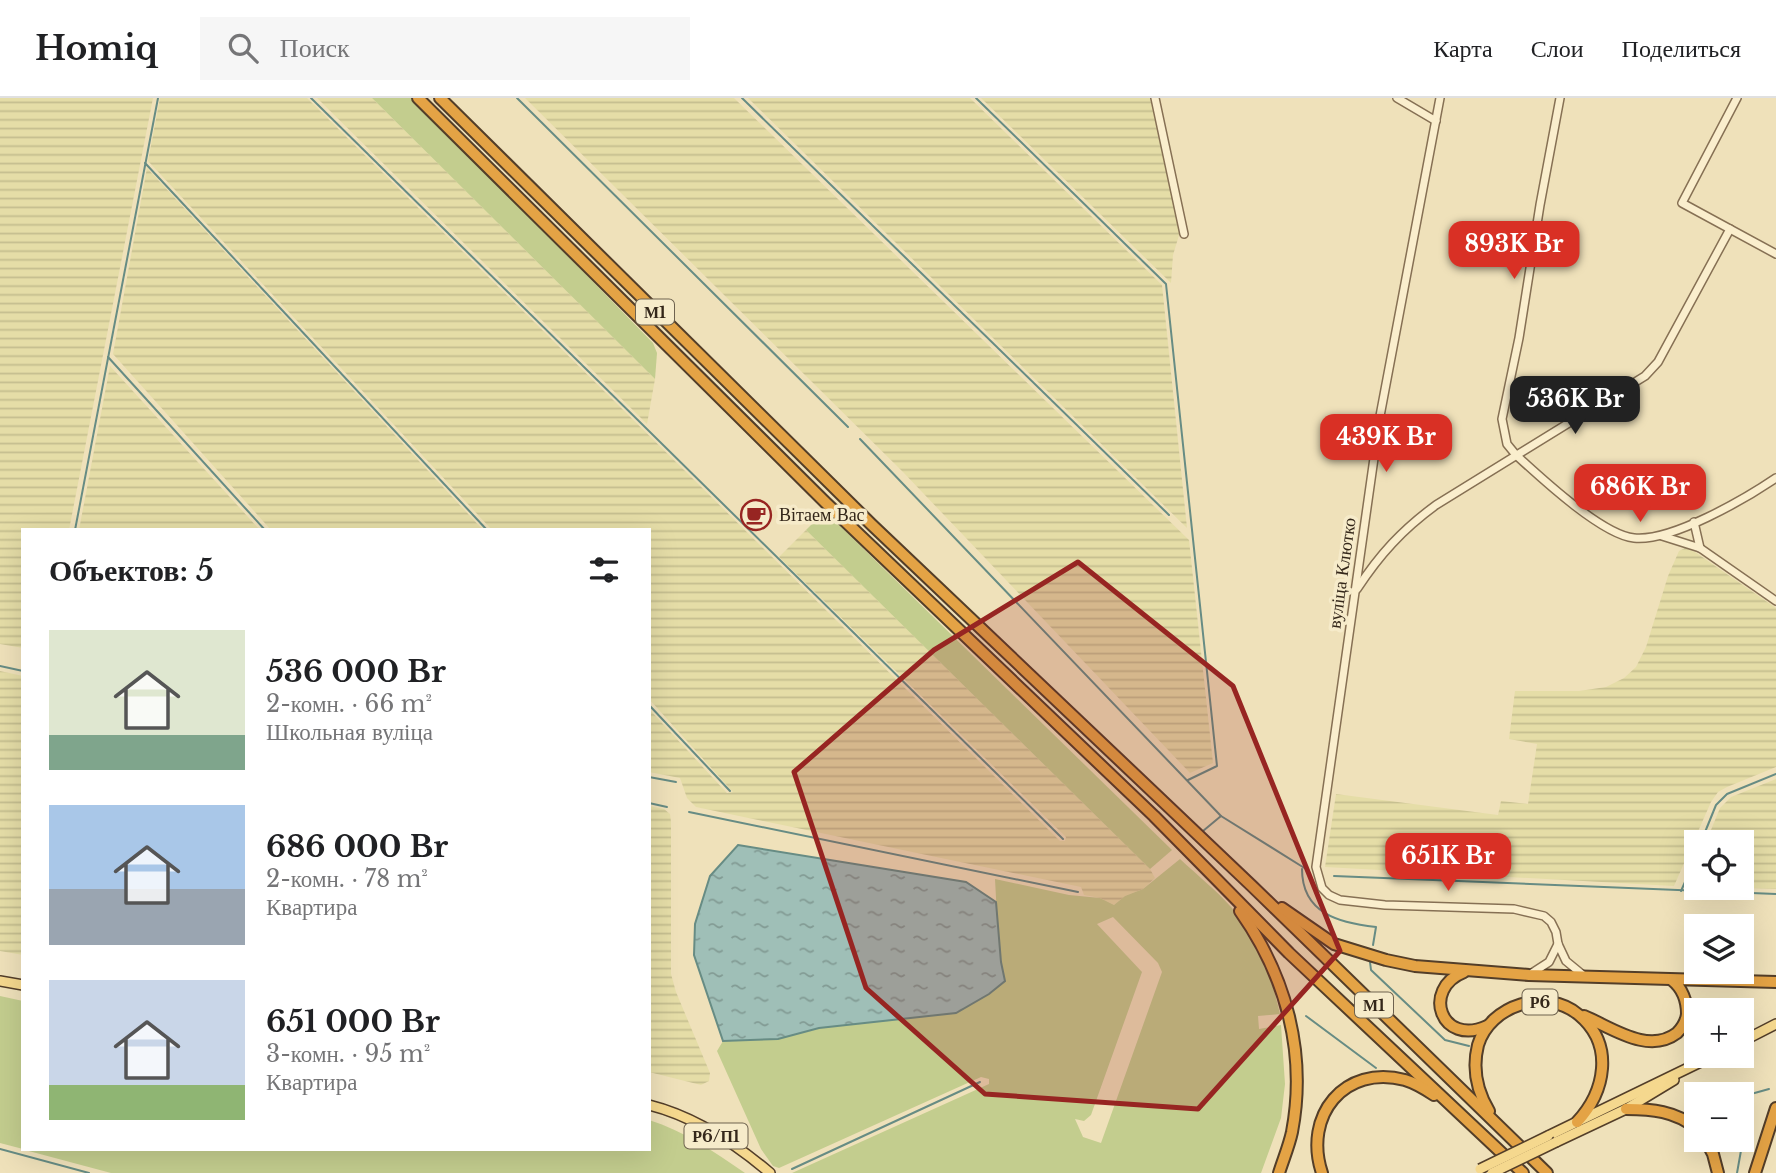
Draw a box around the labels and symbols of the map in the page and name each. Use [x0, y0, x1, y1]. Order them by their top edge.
pin: 893K Br [1449, 222, 1579, 281]
road number: М1 [636, 300, 674, 325]
pin: 536K Br [1510, 376, 1640, 436]
pin: 439K Br [1321, 414, 1451, 474]
pin: 686K Br [1575, 464, 1705, 524]
cafe icon: Вітаем Вас [739, 498, 773, 532]
place label: Вітаем Вас [779, 504, 865, 526]
street label: вуліца Клютко [1323, 516, 1361, 630]
pin: 651K Br [1383, 834, 1513, 893]
road number: Р6 [1522, 989, 1558, 1014]
road number: М1 [1355, 992, 1393, 1018]
road number: Р6/П1 [684, 1124, 748, 1148]

